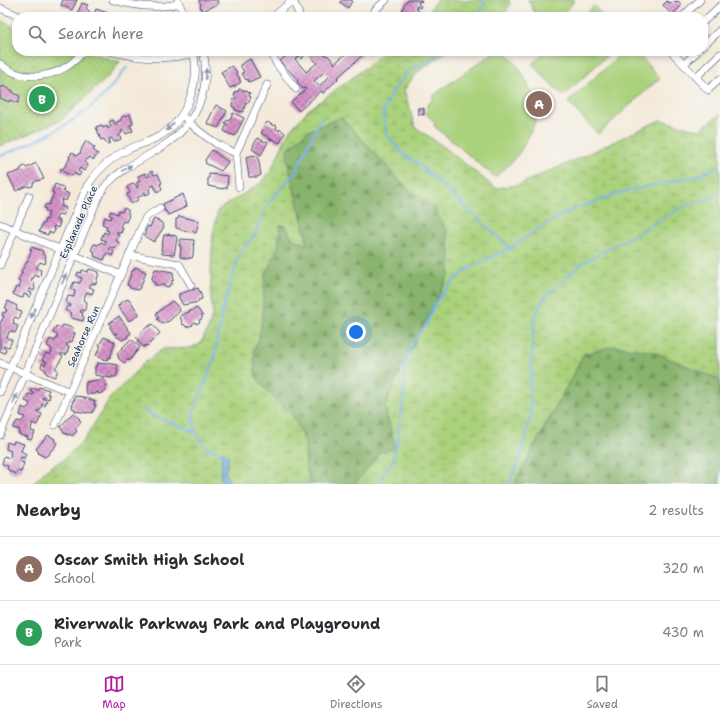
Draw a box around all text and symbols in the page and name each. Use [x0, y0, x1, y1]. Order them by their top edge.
search box [12, 12, 708, 56]
icon: search [26, 23, 48, 45]
text: Search here [58, 24, 144, 44]
one-way arrow [202, 68, 209, 80]
pin: B [29, 84, 55, 114]
pin: A [526, 89, 552, 119]
one-way arrow [165, 122, 175, 132]
one-way arrow [121, 164, 133, 171]
street label: Esplanade Place [57, 183, 101, 261]
one-way arrow [62, 272, 68, 284]
street label: Seahorse Run [64, 303, 103, 369]
one-way arrow [30, 307, 36, 319]
your location [346, 322, 366, 342]
one-way arrow [12, 392, 18, 404]
text: Nearby [16, 499, 81, 521]
text: 2 results [648, 502, 704, 519]
text: Oscar Smith High School [54, 550, 244, 570]
text: A [24, 560, 34, 577]
text: 320 m [662, 560, 704, 577]
text: School [54, 570, 95, 587]
text: Riverwalk Parkway Park and Playground [54, 614, 380, 634]
text: B [25, 624, 33, 641]
text: 430 m [662, 624, 704, 641]
text: Park [54, 634, 82, 651]
tab: Map [102, 673, 126, 712]
tab: Directions [330, 673, 382, 712]
tab: Saved [587, 673, 618, 712]

